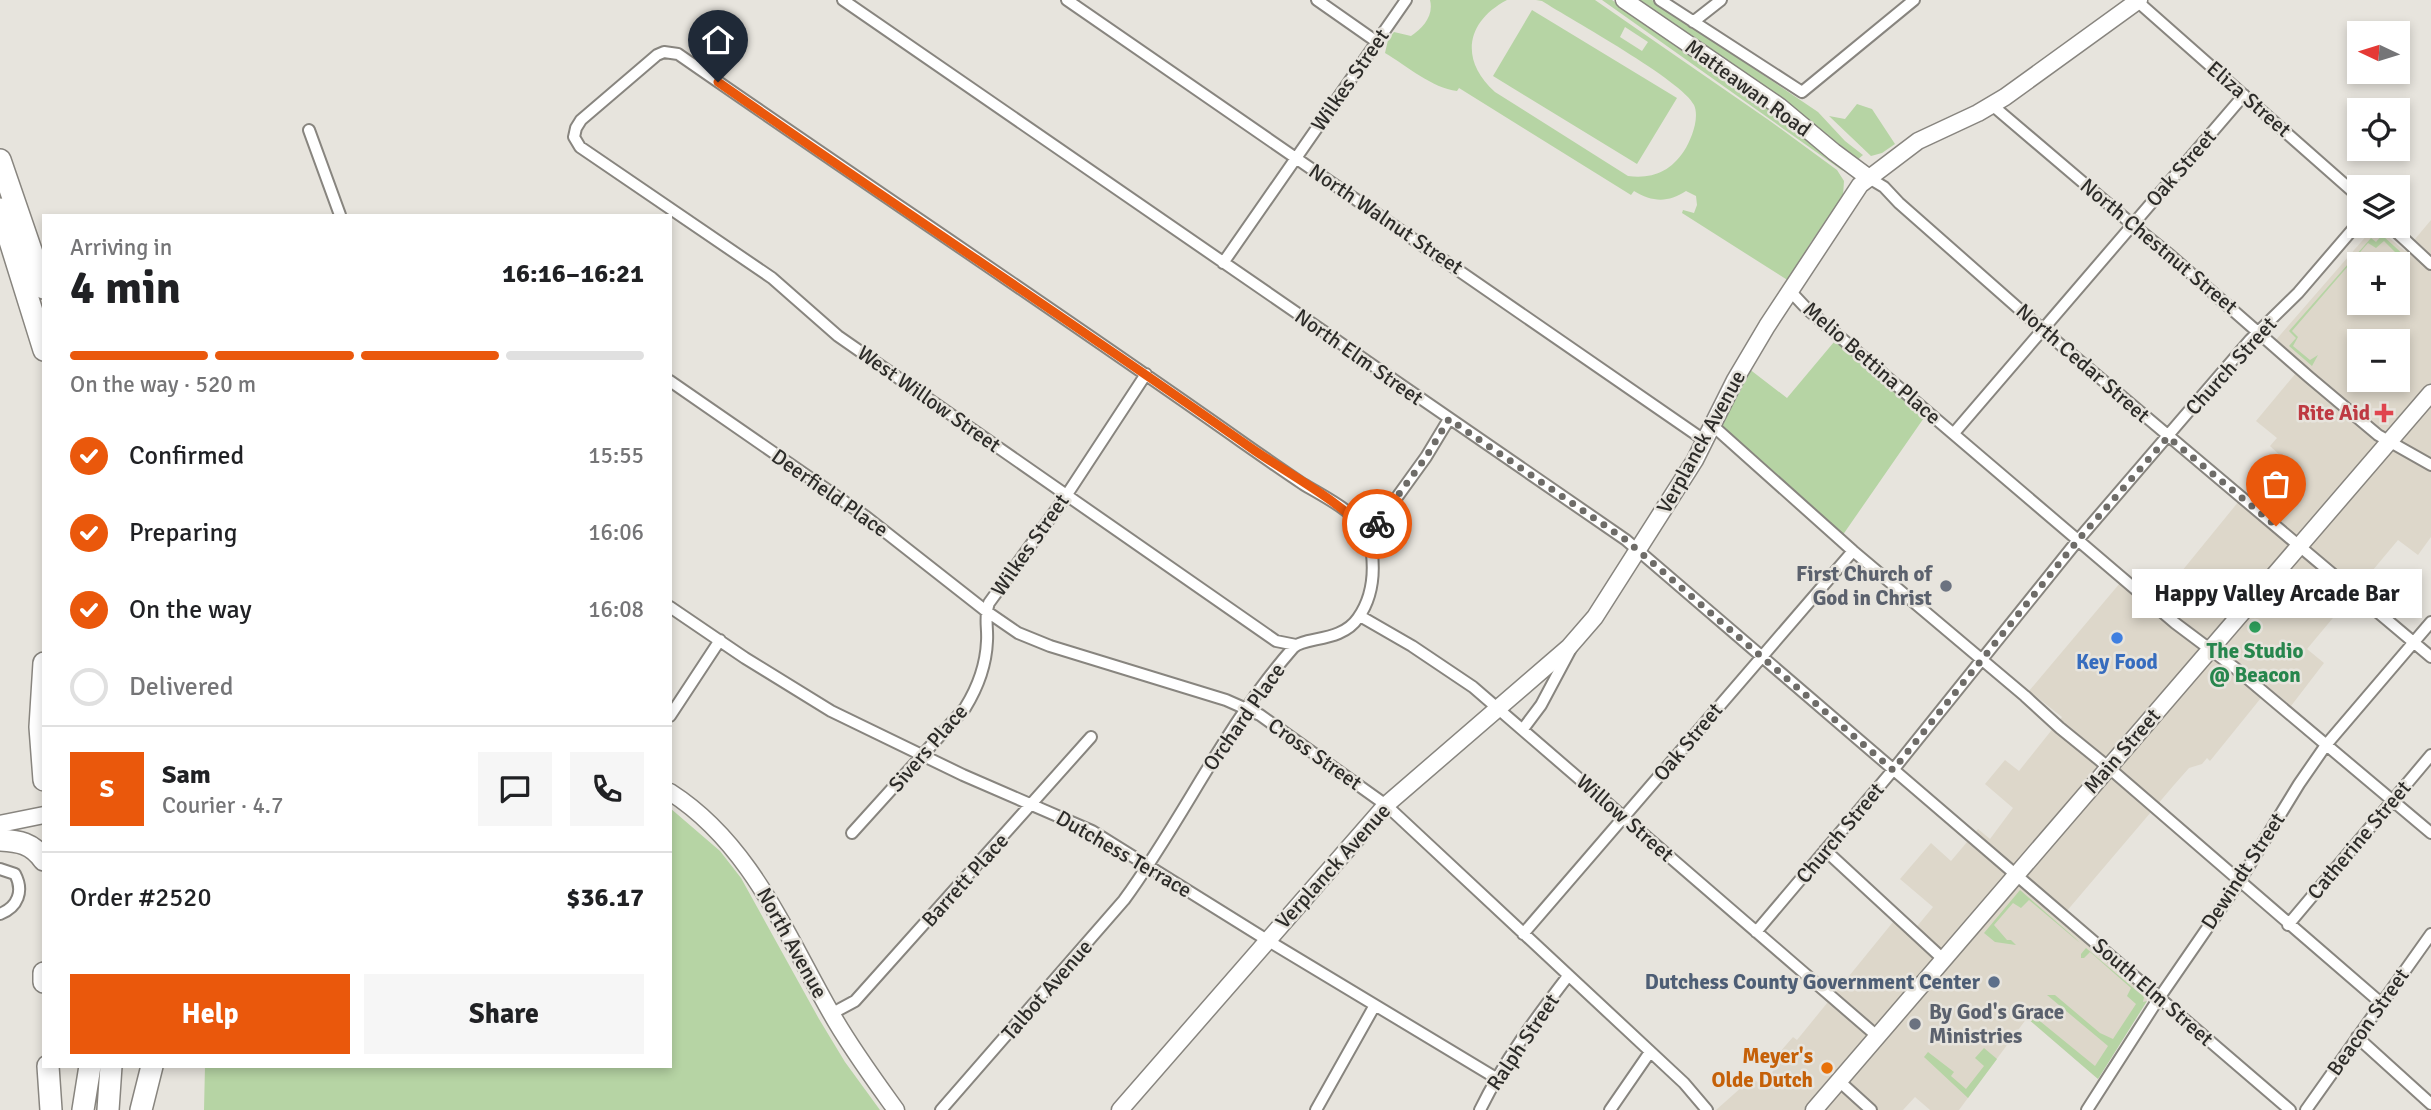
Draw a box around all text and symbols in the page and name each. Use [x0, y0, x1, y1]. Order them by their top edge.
pin [688, 10, 748, 82]
icon: home [699, 21, 737, 59]
north arrow [2347, 21, 2410, 84]
map controls [2347, 21, 2410, 392]
street label: Wilkes Street [1305, 24, 1395, 136]
street label: Matteawan Road [1680, 34, 1816, 142]
street label: Eliza Street [2202, 55, 2296, 143]
button: locate [2347, 98, 2410, 161]
street label: Oak Street [2140, 124, 2222, 212]
street label: North Walnut Street [1304, 158, 1468, 280]
street label: North Chestnut Street [2075, 173, 2243, 319]
button: layers [2347, 175, 2410, 238]
text: Arriving in [70, 233, 172, 262]
button: + [2347, 252, 2410, 315]
text: 16:16–16:21 [502, 258, 644, 290]
text: 4 min [70, 260, 181, 316]
street label: Melio Bettina Place [1798, 296, 1946, 430]
street label: North Cedar Street [2011, 298, 2155, 428]
street label: North Elm Street [1290, 303, 1428, 411]
street label: Church Street [2180, 311, 2282, 421]
button: − [2347, 329, 2410, 392]
street label: West Willow Street [852, 340, 1006, 458]
street label: Verplanck Avenue [1651, 366, 1751, 518]
text: On the way · 520 m [70, 370, 256, 399]
place label: Rite Aid [2297, 400, 2370, 426]
marker: Rite Aid [2376, 405, 2392, 421]
icon: check [70, 437, 108, 475]
text: Confirmed [129, 440, 244, 472]
text: 15:55 [588, 441, 644, 470]
street label: Deerfield Place [767, 443, 893, 543]
pin [2246, 454, 2306, 526]
icon: bag [2257, 465, 2295, 503]
street label: Wilkes Street [985, 489, 1075, 601]
courier [1342, 489, 1412, 559]
icon: bike [1358, 505, 1396, 543]
icon: check [70, 514, 108, 552]
text: Preparing [129, 517, 237, 549]
text: 16:06 [588, 518, 644, 547]
place label: First Church of God in Christ [1796, 561, 1933, 611]
callout: Happy Valley Arcade Bar [2131, 568, 2421, 617]
marker: First Church of God in Christ [1938, 578, 1954, 594]
text: Happy Valley Arcade Bar [2154, 579, 2400, 608]
icon: check [70, 591, 108, 629]
text: On the way [129, 594, 252, 626]
text: 16:08 [588, 595, 644, 624]
marker: The Studio @ Beacon [2247, 619, 2263, 635]
marker: Key Food [2109, 630, 2125, 646]
place label: The Studio @ Beacon [2207, 638, 2303, 688]
place label: Key Food [2076, 649, 2158, 675]
street label: Orchard Place [1197, 658, 1291, 776]
text: Delivered [129, 671, 234, 703]
street label: Oak Street [1648, 698, 1728, 786]
street label: Sivers Place [883, 699, 973, 797]
street label: Main Street [2078, 703, 2166, 799]
street label: Cross Street [1263, 712, 1367, 796]
button: chat [478, 752, 552, 826]
button: phone [570, 752, 644, 826]
text: Sam [162, 759, 211, 791]
street label: Willow Street [1571, 769, 1679, 867]
text: S [100, 773, 114, 805]
street label: Catherine Street [2302, 775, 2416, 905]
street label: Church Street [1790, 777, 1890, 889]
text: Courier · 4.7 [162, 791, 283, 820]
street label: Verplanck Avenue [1270, 798, 1396, 934]
street label: Dutchess Terrace [1052, 805, 1196, 903]
street label: Dewindt Street [2196, 808, 2290, 934]
street label: Barrett Place [916, 828, 1014, 932]
text: Order #2520 [70, 882, 211, 914]
text: $36.17 [566, 882, 644, 914]
street label: North Avenue [751, 883, 833, 1003]
street label: South Elm Street [2087, 932, 2219, 1052]
street label: Talbot Avenue [996, 934, 1098, 1046]
street label: Beacon Street [2321, 963, 2415, 1081]
place label: Dutchess County Government Center [1645, 969, 1981, 995]
button: Help [70, 974, 350, 1054]
button: Share [364, 974, 644, 1054]
marker: Dutchess County Government Center [1986, 974, 2002, 990]
street label: Ralph Street [1481, 989, 1565, 1095]
place label: By God's Grace Ministries [1929, 999, 2064, 1049]
marker: By God's Grace Ministries [1907, 1016, 1923, 1032]
place label: Meyer's Olde Dutch [1712, 1043, 1813, 1093]
marker: Meyer's Olde Dutch [1819, 1060, 1835, 1076]

